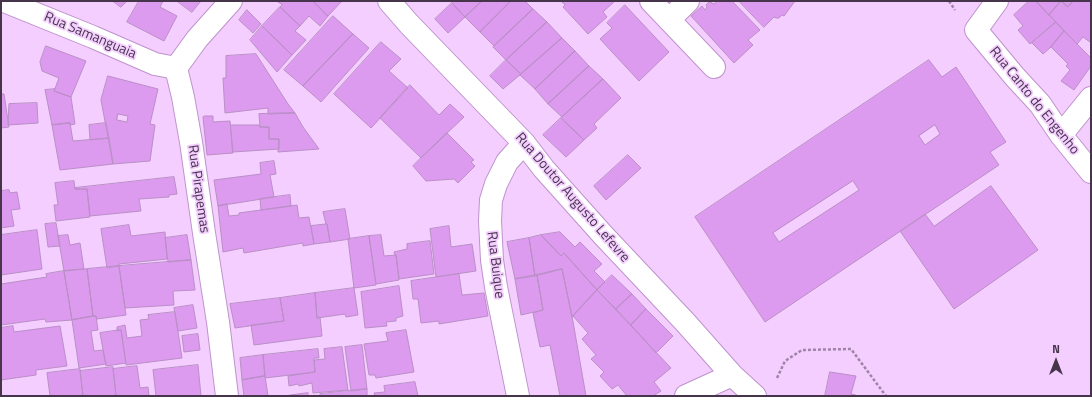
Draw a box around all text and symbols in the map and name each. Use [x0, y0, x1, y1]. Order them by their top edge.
street label: Rua Samanguaia [41, 9, 139, 63]
street label: Rua Canto do Engenho [985, 44, 1083, 158]
street label: Rua Doutor Augusto Lefevre [511, 130, 633, 266]
street label: Rua Pirapemas [183, 144, 213, 234]
street label: Rua Buique [483, 231, 507, 299]
north arrow [1036, 341, 1076, 381]
text: N [1052, 341, 1060, 357]

